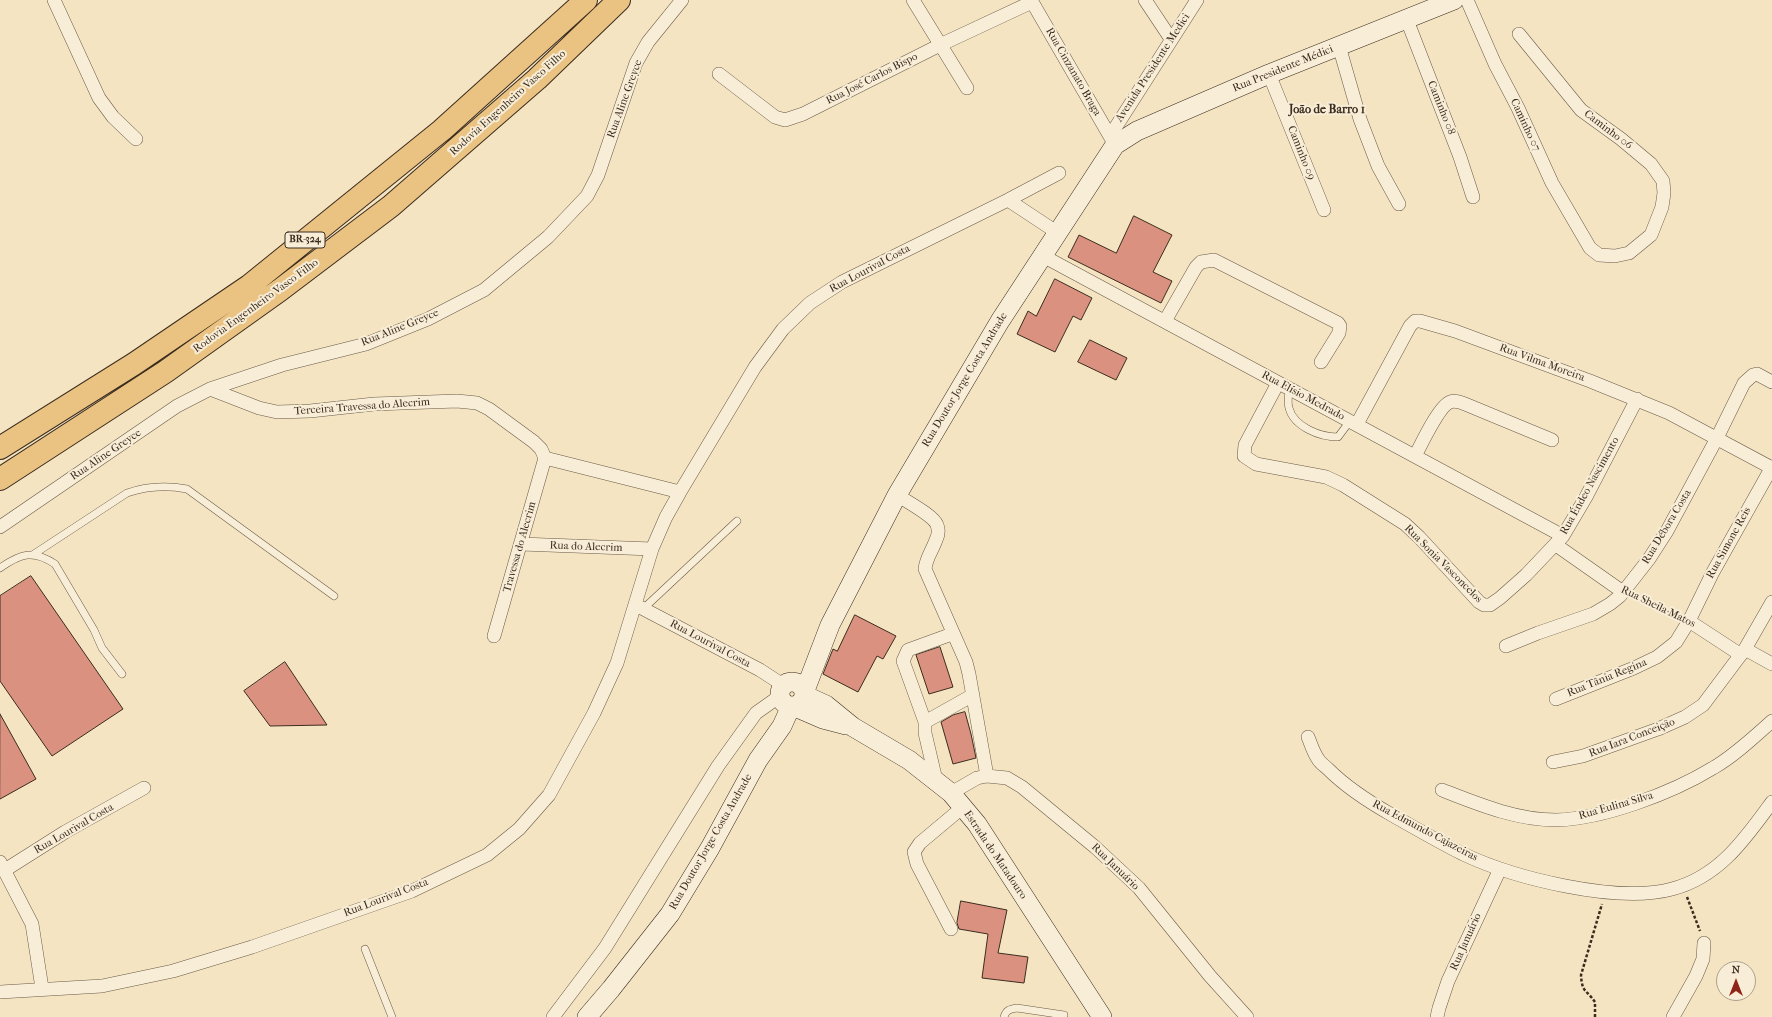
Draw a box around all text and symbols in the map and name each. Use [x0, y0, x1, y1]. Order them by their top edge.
street label: Avenida Presidente Medici [1113, 11, 1193, 125]
street label: Rua Cinzanato Braga [1042, 26, 1104, 118]
street label: Rua Presidente Médici [1231, 43, 1335, 95]
street label: Rodovia Engenheiro Vasco Filho [447, 47, 569, 159]
street label: Rua José Carlos Bispo [824, 50, 920, 108]
street label: Rua Aline Greyce [605, 58, 645, 140]
street label: Caminho 08 [1424, 79, 1458, 137]
street label: Caminho 07 [1507, 97, 1543, 153]
district label: João de Barro 1 [1289, 103, 1365, 117]
street label: Caminho 06 [1581, 107, 1635, 153]
street label: Caminho 09 [1284, 124, 1318, 182]
road number: BR-324 [285, 232, 325, 248]
street label: Rua Lourival Costa [827, 242, 913, 296]
street label: Rodovia Engenheiro Vasco Filho [191, 256, 321, 356]
street label: Rua Aline Greyce [359, 306, 441, 350]
street label: Rua Doutor Jorge Costa Andrade [919, 310, 1011, 450]
street label: Rua Vilma Moreira [1497, 341, 1587, 385]
street label: Rua Elísio Medrado [1259, 368, 1347, 424]
street label: Terceira Travessa do Alecrim [294, 396, 430, 418]
street label: Rua Aline Greyce [68, 426, 144, 484]
street label: Rua Éndeo Nascimento [1558, 435, 1622, 537]
street label: Rua Débora Costa [1640, 487, 1694, 567]
street label: Travessa do Alecrim [501, 500, 539, 594]
street label: Rua Simone Reis [1704, 505, 1754, 581]
street label: Rua Sonia Vasconcelos [1401, 522, 1485, 606]
street label: Rua do Alecrim [549, 539, 623, 555]
street label: Rua Sheila Matos [1619, 583, 1697, 631]
street label: Rua Lourival Costa [667, 617, 753, 671]
street label: Rua Tânia Regina [1565, 656, 1649, 700]
street label: Rua Iara Conceição [1587, 715, 1677, 761]
street label: Rua Doutor Jorge Costa Andrade [667, 772, 755, 912]
street label: Rua Eulina Silva [1577, 789, 1655, 823]
street label: Rua Edmundo Cajazeiras [1370, 798, 1480, 864]
street label: Rua Lourival Costa [32, 801, 116, 857]
street label: Estrada do Matadouro [960, 808, 1030, 902]
street label: Rua Januário [1088, 841, 1142, 893]
street label: Rua Lourival Costa [342, 876, 430, 920]
street label: Rua Januário [1447, 911, 1485, 973]
north arrow [1716, 961, 1756, 1001]
text: N [1732, 963, 1740, 976]

